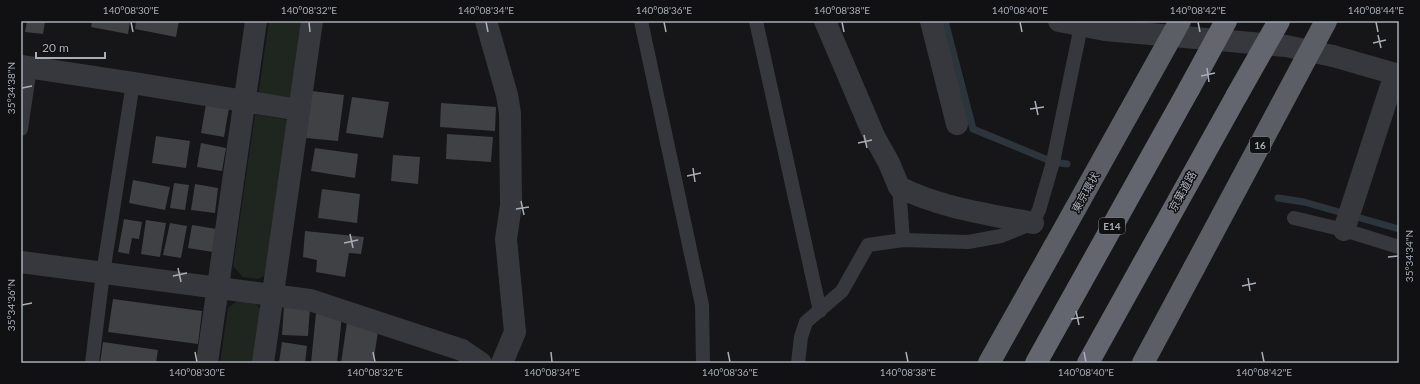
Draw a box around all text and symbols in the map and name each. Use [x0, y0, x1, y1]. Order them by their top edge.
text: 140°08'30"E [103, 4, 159, 16]
text: 140°08'32"E [281, 4, 337, 16]
text: 140°08'34"E [458, 4, 514, 16]
text: 140°08'36"E [636, 4, 692, 16]
text: 140°08'38"E [814, 4, 870, 16]
text: 140°08'40"E [992, 4, 1048, 16]
text: 140°08'42"E [1170, 4, 1226, 16]
text: 140°08'44"E [1348, 4, 1404, 16]
scale bar [36, 34, 105, 60]
text: 20 m [42, 40, 69, 55]
text: 35°34'38"N [5, 62, 17, 114]
road number: 16 [1250, 137, 1270, 153]
street label: 東京環状 [1069, 169, 1102, 214]
street label: 京葉道路 [1166, 169, 1198, 213]
road number: E14 [1099, 218, 1125, 234]
text: 35°34'34"N [1403, 230, 1415, 282]
text: 35°34'36"N [5, 279, 17, 331]
text: 140°08'30"E [169, 366, 225, 378]
text: 140°08'32"E [347, 366, 403, 378]
text: 140°08'34"E [524, 366, 580, 378]
text: 140°08'36"E [702, 366, 758, 378]
text: 140°08'38"E [880, 366, 936, 378]
text: 140°08'40"E [1058, 366, 1114, 378]
text: 140°08'42"E [1236, 366, 1292, 378]

